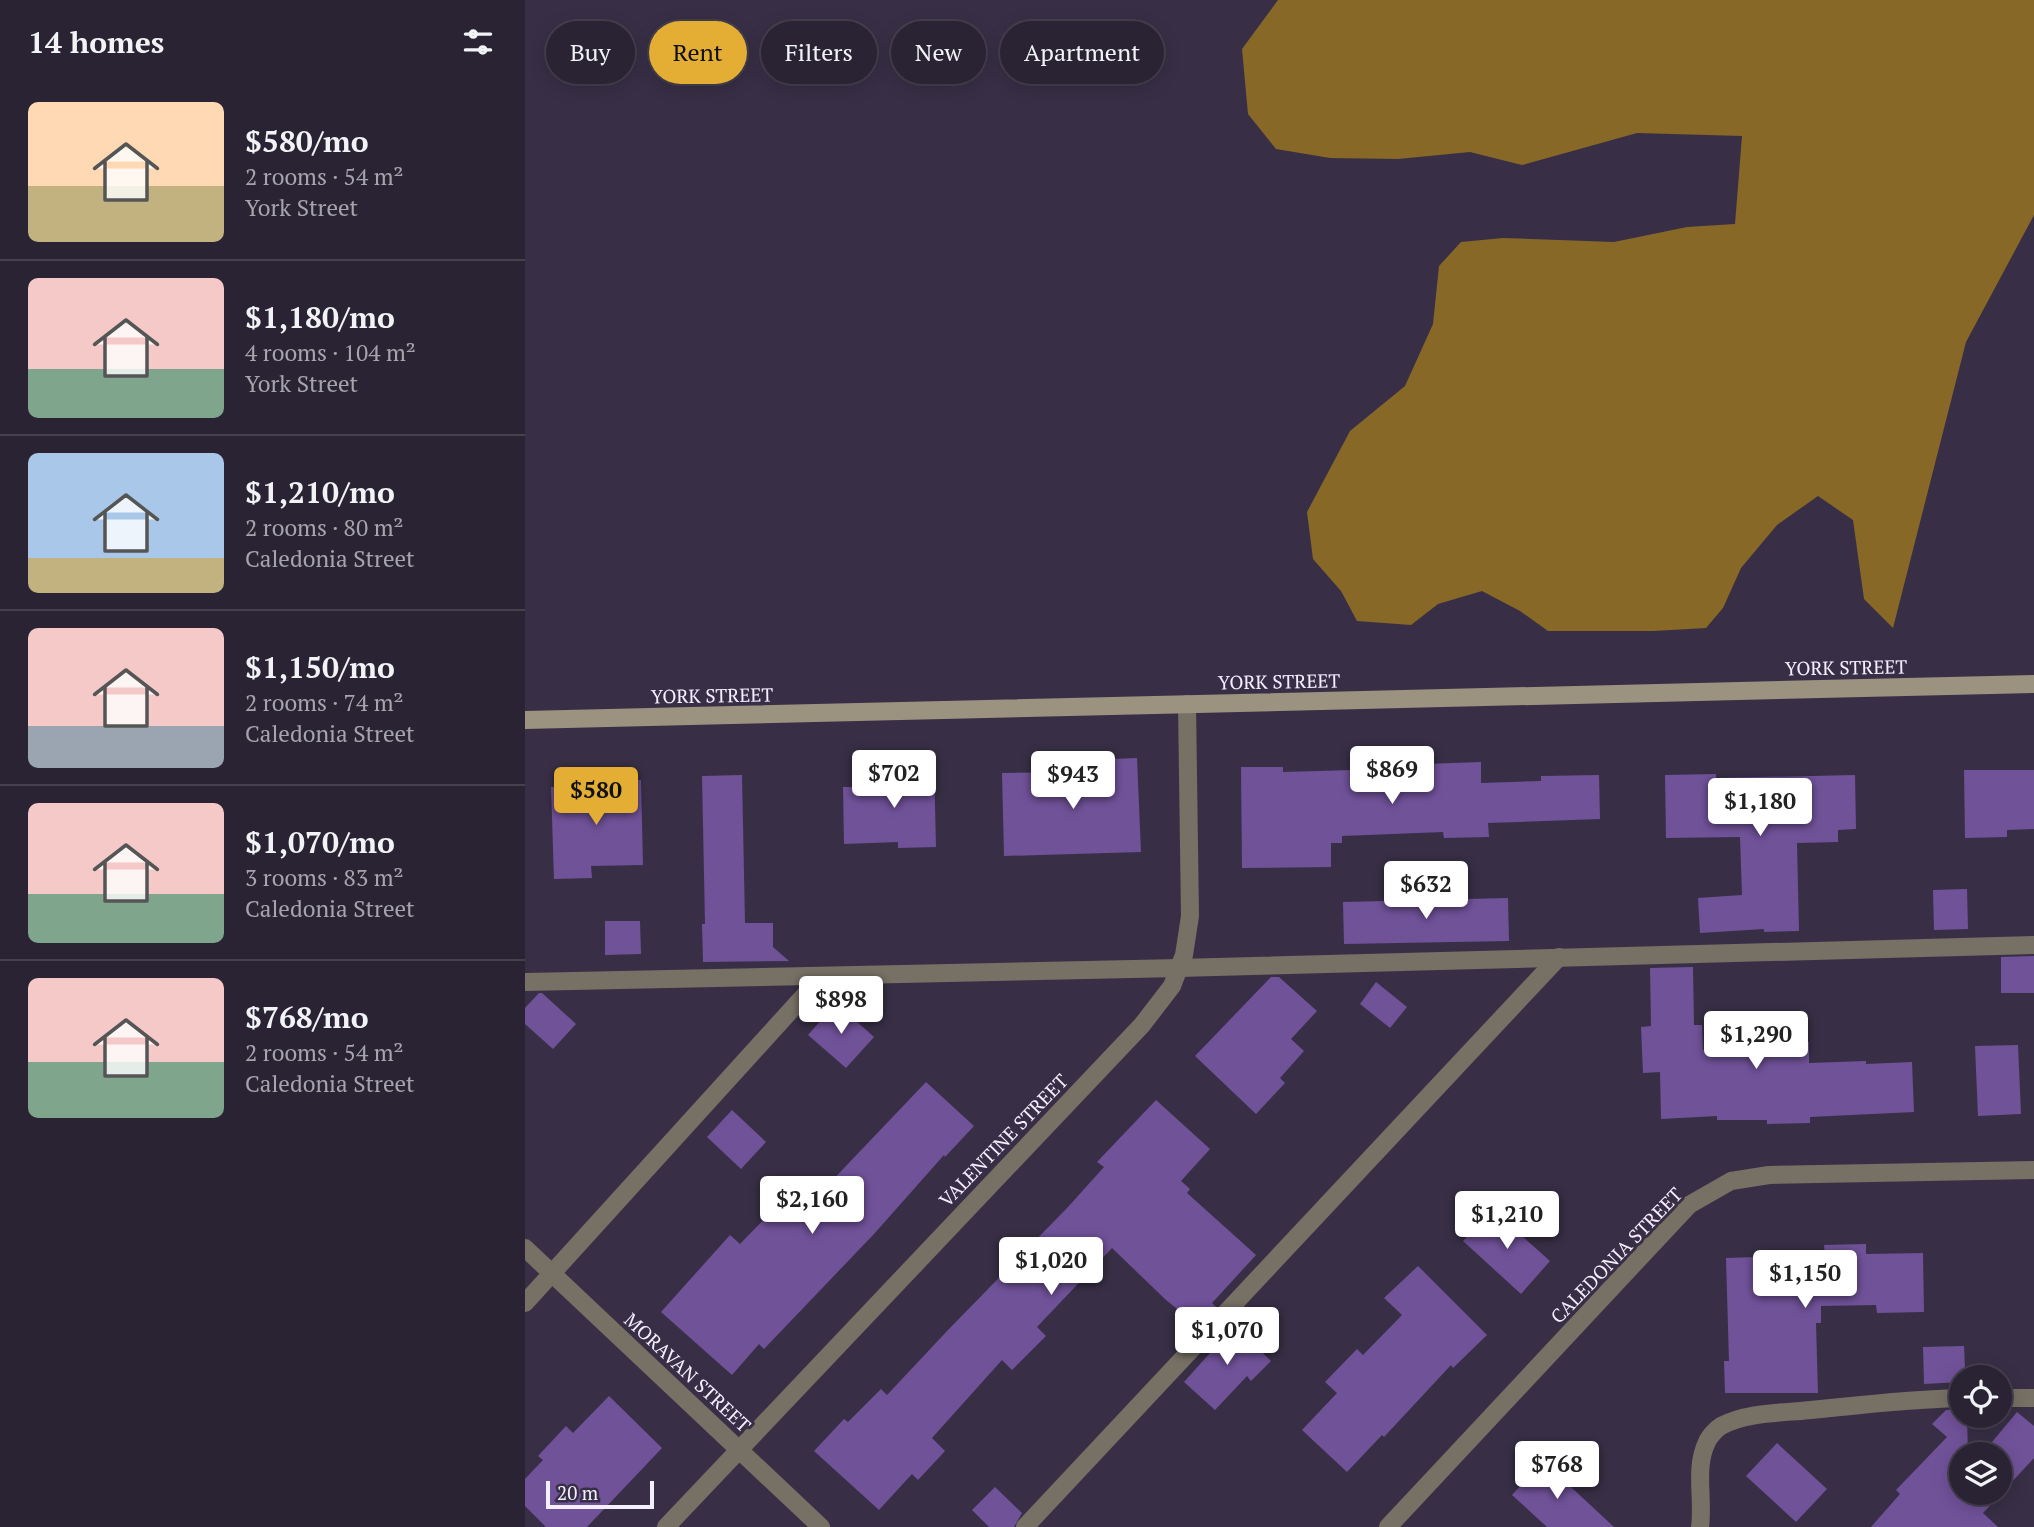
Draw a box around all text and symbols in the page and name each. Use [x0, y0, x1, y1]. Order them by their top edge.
chip: Buy [546, 21, 635, 84]
chip: Rent [649, 21, 747, 84]
chip: Filters [761, 21, 877, 84]
chip: New [891, 21, 986, 84]
chip: Apartment [1000, 21, 1164, 84]
text: 14 homes [28, 22, 164, 62]
icon: filters [459, 23, 497, 61]
text: $580/mo [245, 121, 369, 161]
icon: home [84, 130, 168, 214]
text: 2 rooms · 54 m² [245, 161, 404, 192]
text: York Street [245, 192, 358, 223]
text: $1,180/mo [245, 297, 395, 337]
icon: home [84, 306, 168, 390]
text: 4 rooms · 104 m² [245, 337, 416, 368]
text: York Street [245, 368, 358, 399]
text: $1,210/mo [245, 472, 395, 512]
icon: home [84, 481, 168, 565]
text: 2 rooms · 80 m² [245, 512, 404, 543]
text: Caledonia Street [245, 543, 415, 574]
text: $1,150/mo [245, 647, 395, 687]
street label: YORK STREET [1785, 653, 1908, 681]
icon: home [84, 656, 168, 740]
street label: YORK STREET [1218, 667, 1341, 695]
street label: YORK STREET [651, 681, 774, 709]
text: 2 rooms · 74 m² [245, 687, 404, 718]
text: Caledonia Street [245, 718, 415, 749]
pin: $869 [1351, 746, 1433, 806]
pin: $702 [853, 750, 935, 810]
pin: $943 [1032, 752, 1114, 811]
text: $869 [1366, 753, 1418, 784]
text: $702 [868, 757, 920, 788]
text: $943 [1047, 758, 1099, 789]
pin: $580 [555, 768, 637, 827]
text: $580 [570, 774, 622, 805]
pin: $1,180 [1703, 778, 1817, 838]
text: $1,180 [1724, 785, 1796, 816]
text: $1,070/mo [245, 822, 395, 862]
icon: home [84, 831, 168, 915]
text: 3 rooms · 83 m² [245, 862, 404, 893]
pin: $632 [1385, 862, 1467, 921]
text: $632 [1400, 868, 1452, 899]
text: Caledonia Street [245, 893, 415, 924]
pin: $898 [800, 976, 882, 1036]
text: $898 [815, 983, 867, 1014]
text: $768/mo [245, 997, 369, 1037]
icon: home [84, 1006, 168, 1090]
pin: $1,290 [1699, 1012, 1813, 1071]
text: $1,290 [1720, 1018, 1792, 1049]
text: 2 rooms · 54 m² [245, 1037, 404, 1068]
text: Caledonia Street [245, 1068, 415, 1099]
street label: VALENTINE STREET [933, 1068, 1073, 1212]
pin: $2,160 [755, 1176, 869, 1236]
street label: CALEDONIA STREET [1545, 1182, 1688, 1328]
text: $2,160 [776, 1183, 848, 1214]
pin: $1,210 [1450, 1192, 1564, 1251]
text: $1,210 [1471, 1198, 1543, 1229]
pin: $1,020 [994, 1238, 1108, 1297]
text: $1,020 [1015, 1244, 1087, 1275]
pin: $1,150 [1748, 1250, 1862, 1310]
text: $1,150 [1769, 1257, 1841, 1288]
street label: MORAVAN STREET [619, 1307, 757, 1437]
pin: $1,070 [1170, 1308, 1284, 1367]
text: $1,070 [1191, 1314, 1263, 1345]
map controls [1949, 1365, 2012, 1505]
button: locate [1949, 1365, 2012, 1428]
pin: $768 [1516, 1442, 1598, 1501]
button: layers [1949, 1442, 2012, 1505]
text: $768 [1531, 1448, 1583, 1479]
scale bar [546, 1478, 655, 1510]
text: 20 m [557, 1480, 598, 1505]

